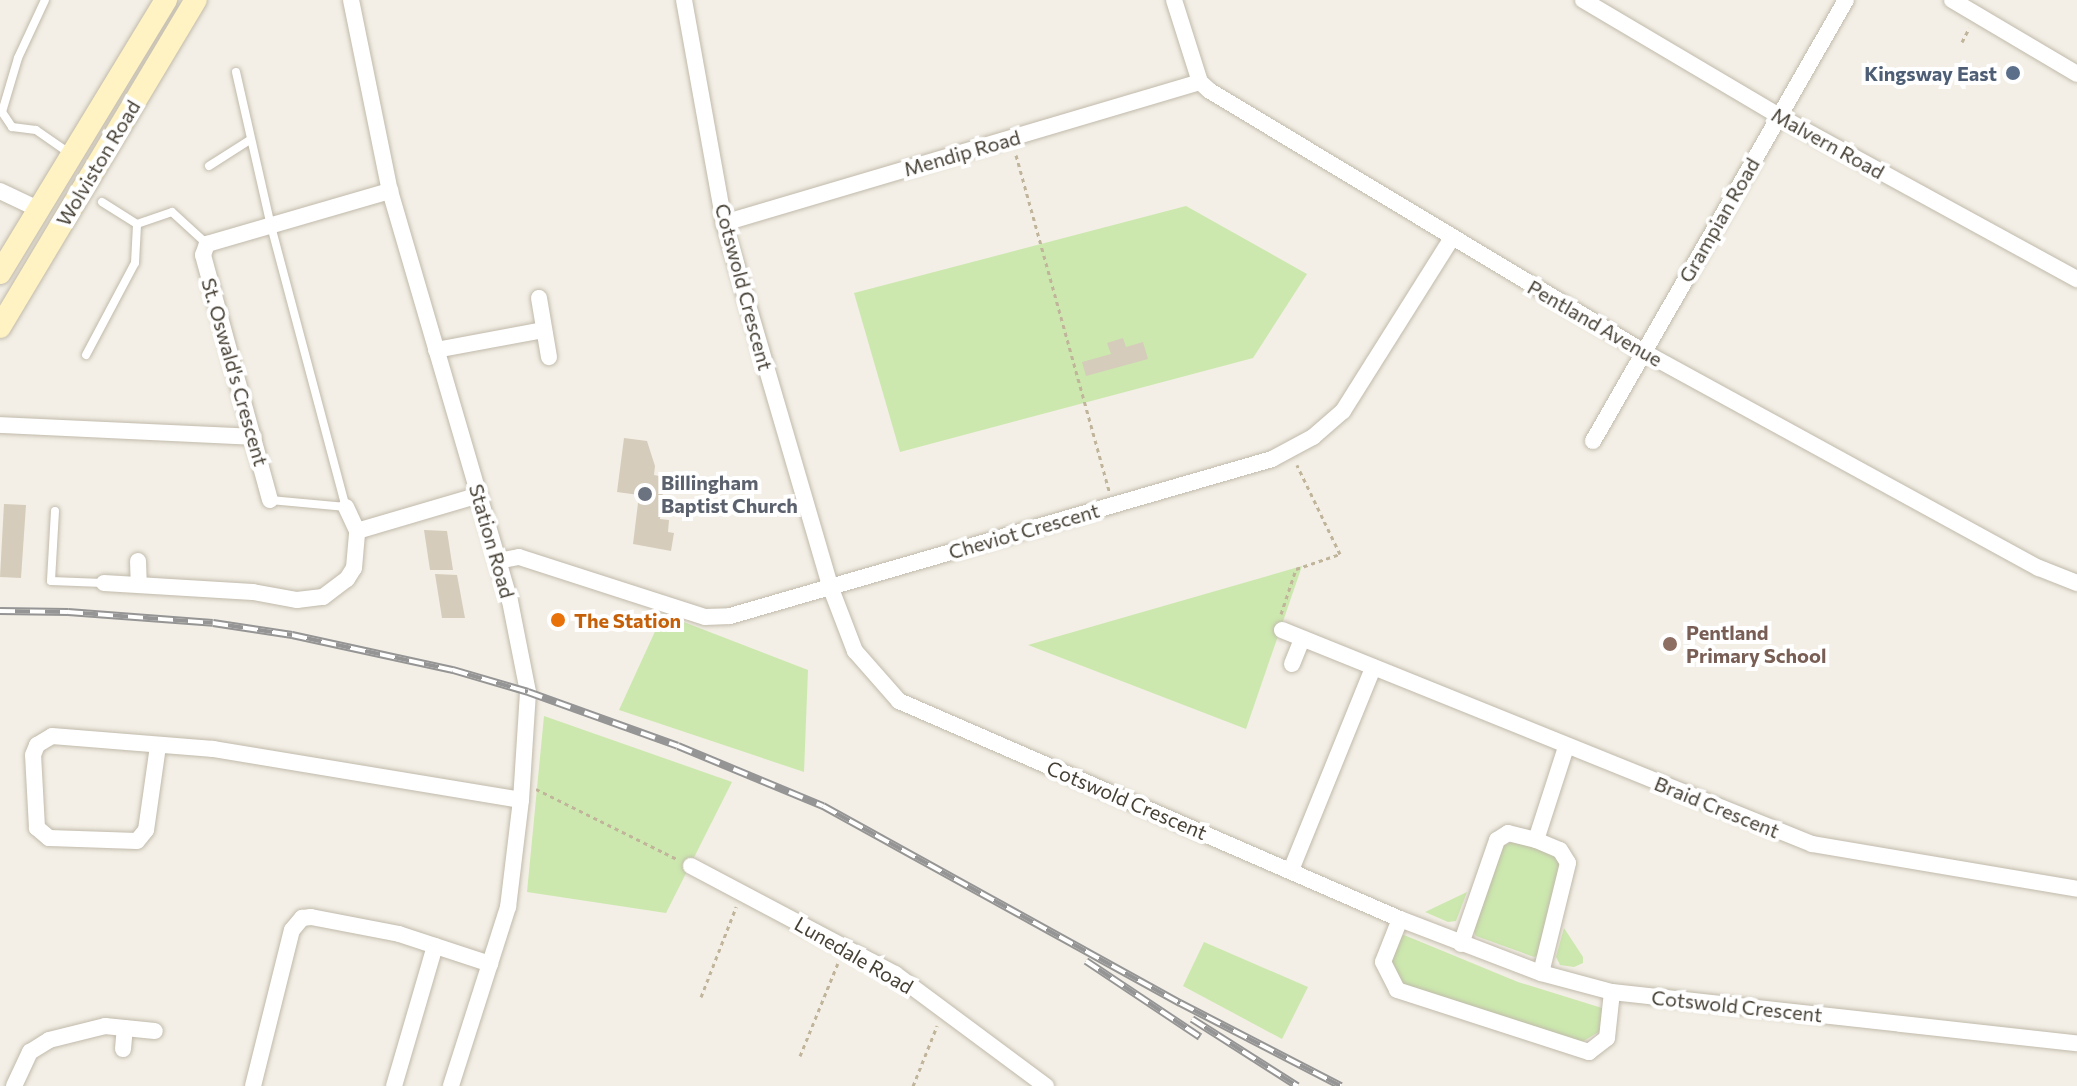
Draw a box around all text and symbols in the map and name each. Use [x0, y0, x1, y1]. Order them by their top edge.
place label: Kingsway East [1864, 61, 1997, 85]
marker: Kingsway East [2004, 64, 2022, 82]
street label: Wolviston Road [51, 96, 145, 230]
street label: Malvern Road [1768, 102, 1888, 184]
street label: Mendip Road [901, 125, 1023, 181]
street label: Grampian Road [1674, 153, 1764, 287]
street label: Cotswold Crescent [710, 201, 778, 373]
street label: St. Oswald's Crescent [197, 275, 273, 469]
street label: Pentland Avenue [1523, 275, 1667, 371]
place label: Billingham Baptist Church [661, 470, 798, 517]
street label: Station Road [464, 481, 520, 601]
marker: Billingham Baptist Church [636, 485, 654, 503]
street label: Cheviot Crescent [946, 498, 1102, 564]
place label: The Station [574, 608, 681, 632]
marker: The Station [549, 611, 567, 629]
place label: Pentland Primary School [1686, 620, 1826, 667]
marker: Pentland Primary School [1661, 635, 1679, 653]
street label: Cotswold Crescent [1043, 755, 1211, 845]
street label: Braid Crescent [1651, 771, 1783, 843]
street label: Lunedale Road [790, 911, 918, 999]
street label: Cotswold Crescent [1650, 985, 1824, 1027]

